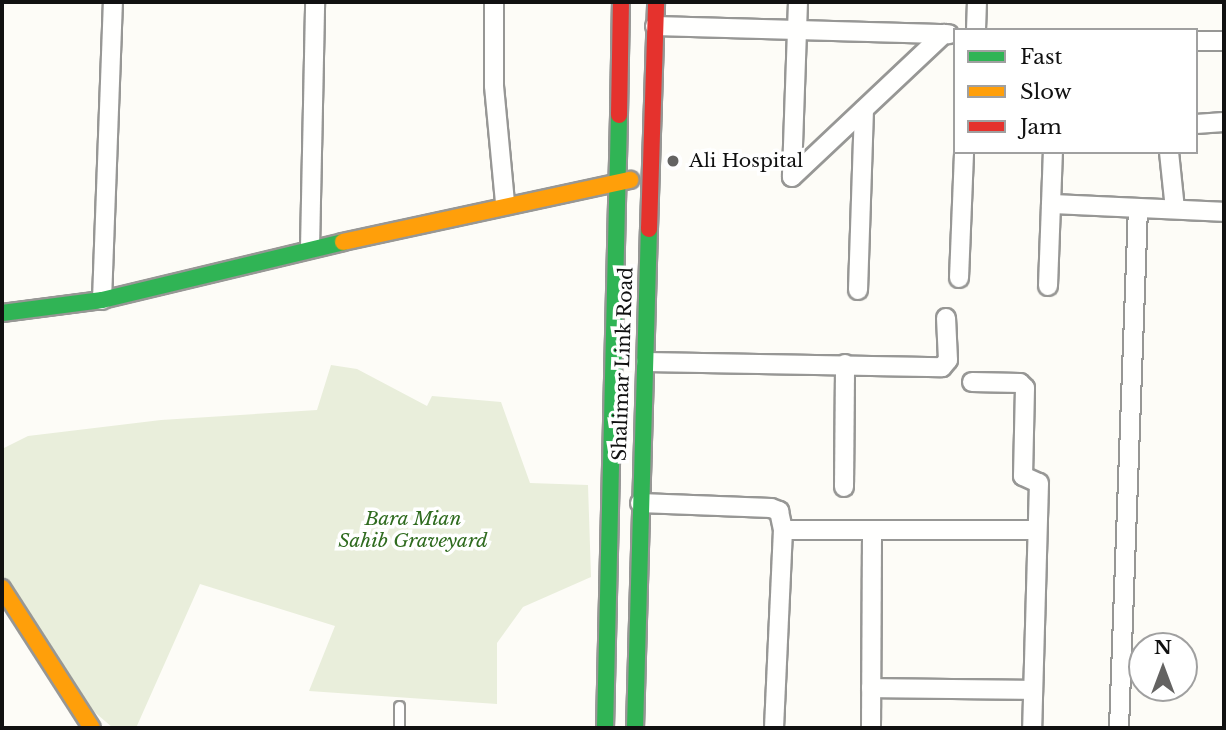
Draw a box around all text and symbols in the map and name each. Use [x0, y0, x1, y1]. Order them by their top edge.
legend [953, 28, 1198, 154]
text: Fast [1020, 44, 1062, 70]
text: Slow [1020, 79, 1072, 105]
text: Jam [1020, 114, 1062, 140]
place label: Ali Hospital [689, 150, 803, 172]
marker: Ali Hospital [663, 151, 683, 171]
street label: Shalimar Link Road [608, 266, 638, 462]
park label: Bara Mian Sahib Graveyard [338, 508, 488, 552]
north arrow [1128, 632, 1198, 702]
text: N [1154, 636, 1172, 659]

